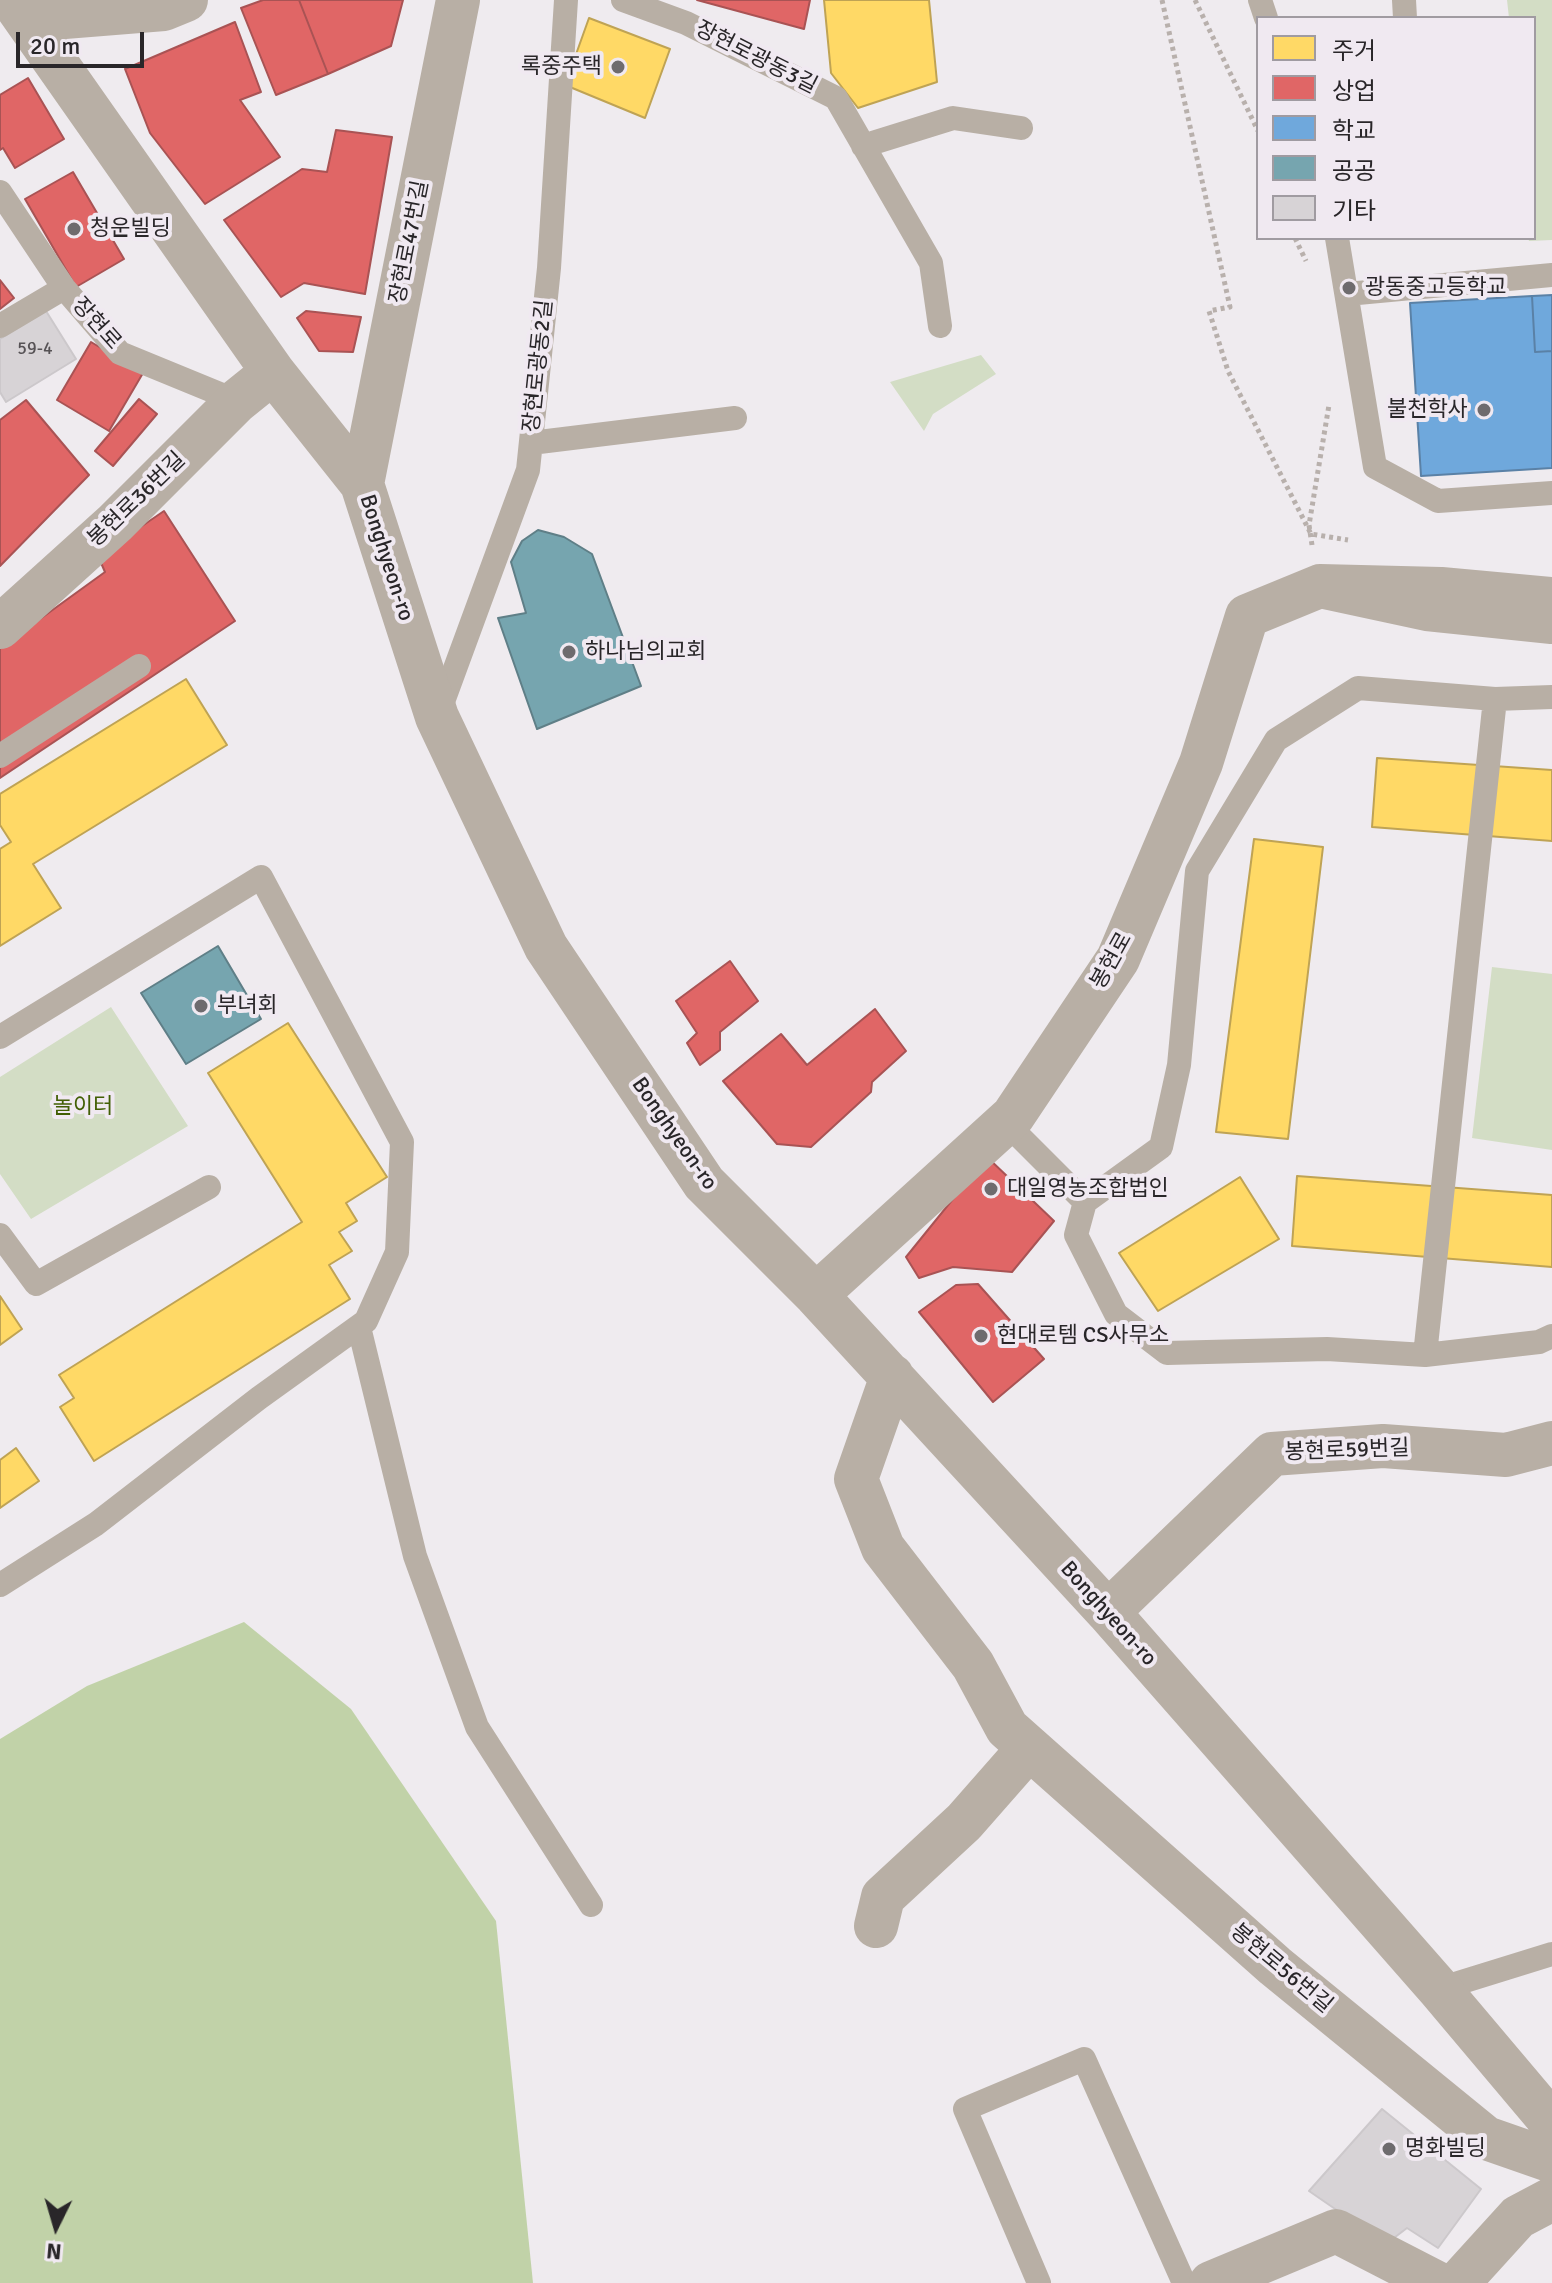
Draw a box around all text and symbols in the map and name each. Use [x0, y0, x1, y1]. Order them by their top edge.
scale bar [20, 16, 148, 66]
street label: 장현로광동3길 [691, 16, 821, 100]
legend [1256, 16, 1536, 240]
text: 20 m [30, 31, 80, 61]
text: 주거 [1332, 36, 1376, 66]
place label: 록중주택 [521, 54, 602, 80]
marker: 록중주택 [609, 58, 627, 76]
text: 상업 [1332, 76, 1376, 106]
text: 학교 [1332, 116, 1376, 146]
text: 공공 [1332, 156, 1376, 186]
street label: 장현로47번길 [385, 178, 435, 306]
text: 기타 [1332, 196, 1376, 226]
place label: 청운빌딩 [90, 216, 171, 242]
marker: 청운빌딩 [65, 220, 83, 238]
place label: 광동중고등학교 [1365, 275, 1507, 301]
marker: 광동중고등학교 [1340, 279, 1358, 297]
street label: 장현로 [66, 293, 126, 355]
street label: 장현로광동2길 [519, 298, 559, 434]
house number: 59-4 [17, 338, 53, 360]
place label: 불천학사 [1387, 397, 1468, 423]
marker: 불천학사 [1475, 401, 1493, 419]
street label: 봉현로36번길 [83, 447, 191, 553]
street label: Bonghyeon-ro [353, 491, 419, 625]
place label: 하나님의교회 [585, 639, 706, 665]
marker: 하나님의교회 [560, 643, 578, 661]
street label: 봉현로 [1086, 928, 1138, 994]
place label: 부녀회 [217, 993, 278, 1019]
marker: 부녀회 [192, 997, 210, 1015]
street label: Bonghyeon-ro [626, 1073, 722, 1195]
park label: 놀이터 [53, 1094, 113, 1120]
place label: 대일영농조합법인 [1007, 1176, 1169, 1202]
marker: 대일영농조합법인 [982, 1180, 1000, 1198]
place label: 현대로템 CS사무소 [997, 1323, 1169, 1349]
marker: 현대로템 CS사무소 [972, 1327, 990, 1345]
street label: 봉현로59번길 [1284, 1436, 1410, 1466]
street label: Bonghyeon-ro [1054, 1556, 1162, 1672]
street label: 봉현로56번길 [1225, 1919, 1337, 2019]
place label: 명화빌딩 [1405, 2136, 1486, 2162]
marker: 명화빌딩 [1380, 2140, 1398, 2158]
north arrow [16, 2187, 96, 2267]
text: N [45, 2237, 63, 2266]

